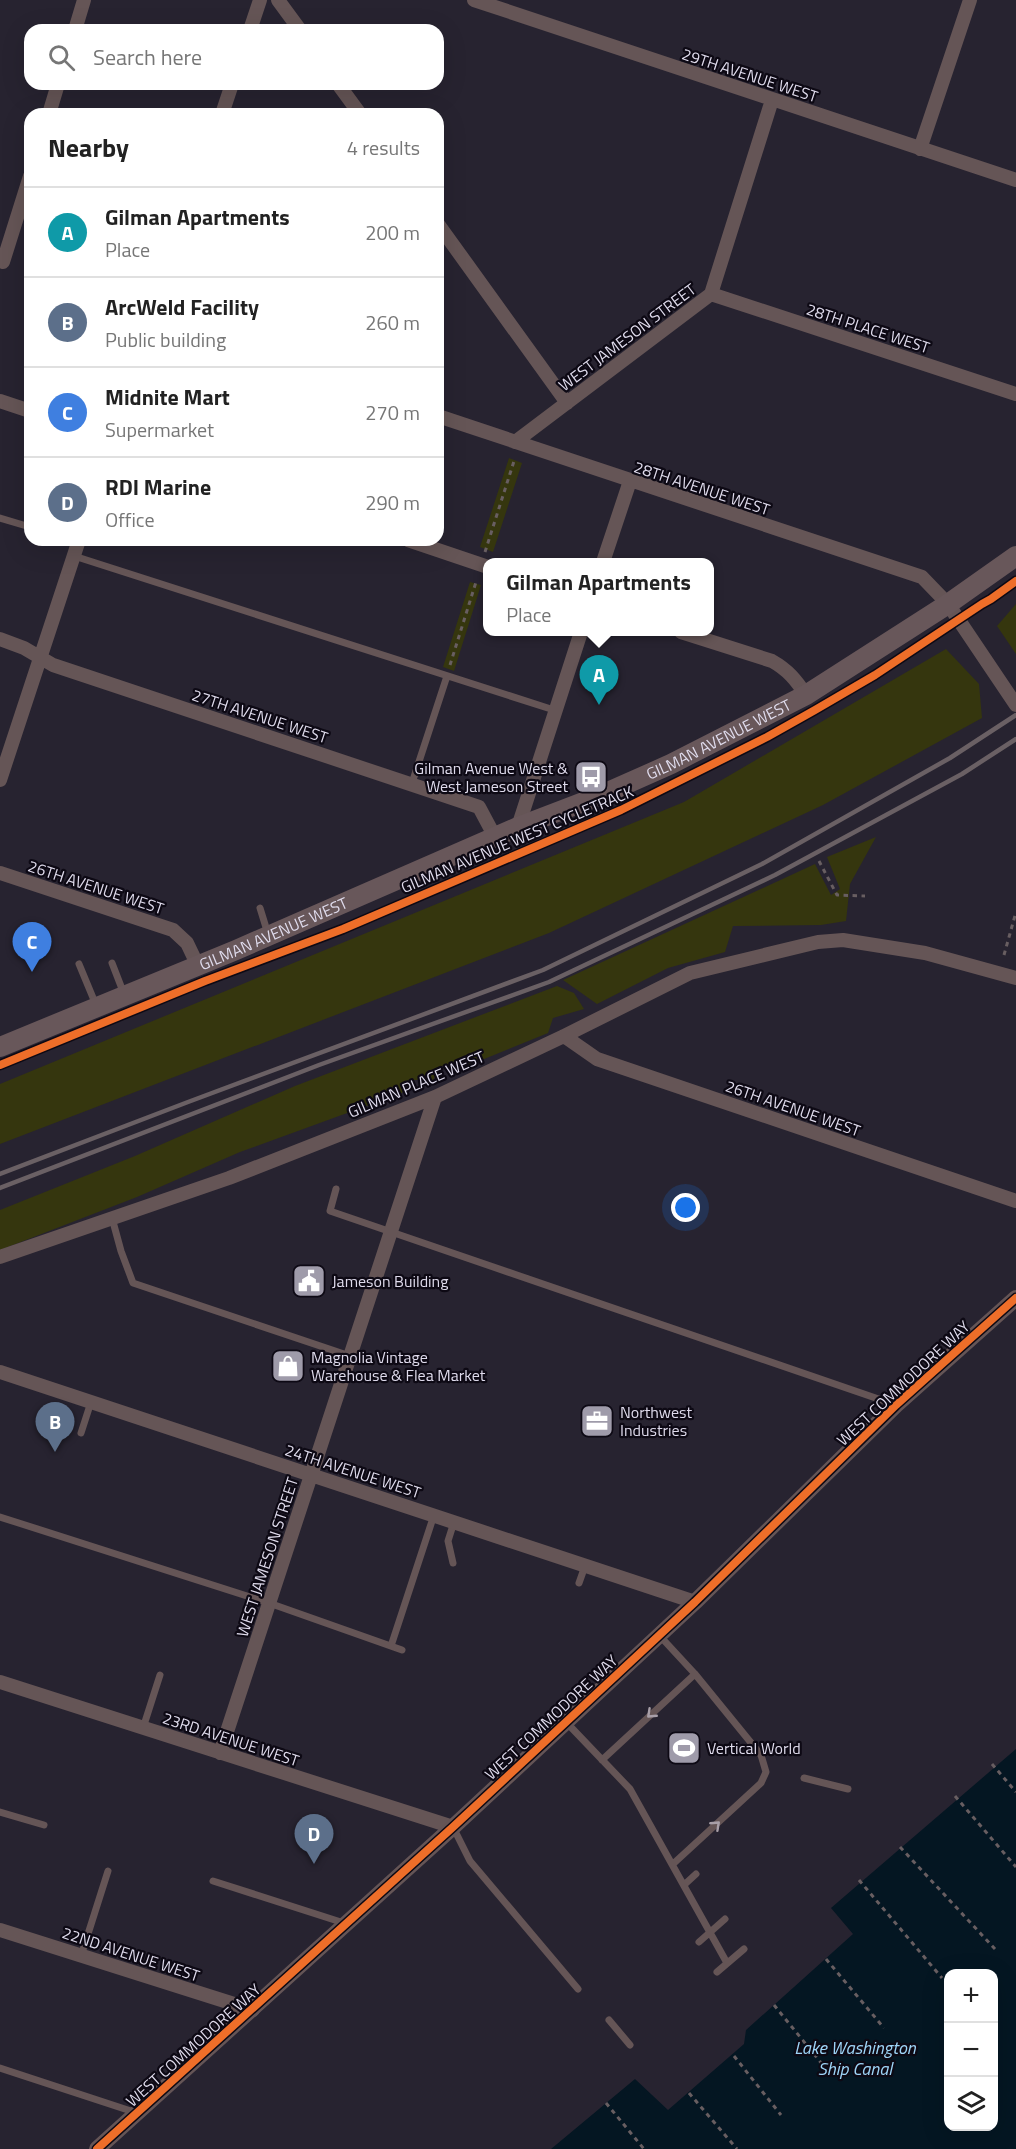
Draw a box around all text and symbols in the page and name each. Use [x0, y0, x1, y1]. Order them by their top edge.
search box [24, 24, 444, 90]
text: Search here [93, 40, 202, 74]
icon: search [45, 41, 78, 74]
street label: 29TH AVENUE WEST [679, 42, 822, 108]
text: Nearby [48, 128, 129, 167]
text: 4 results [347, 132, 420, 163]
text: Gilman Apartments [105, 200, 290, 234]
text: A [61, 217, 74, 248]
text: 200 m [365, 217, 420, 248]
text: Place [105, 234, 150, 265]
street label: WEST JAMESON STREET [553, 277, 701, 397]
text: ArcWeld Facility [105, 290, 259, 324]
street label: 28TH PLACE WEST [803, 297, 933, 359]
text: B [61, 307, 74, 338]
text: 260 m [365, 307, 420, 338]
text: Public building [105, 324, 226, 355]
text: Midnite Mart [105, 380, 230, 414]
text: C [62, 397, 73, 428]
text: 270 m [365, 397, 420, 428]
text: Supermarket [105, 414, 214, 445]
street label: 28TH AVENUE WEST [631, 455, 774, 521]
text: RDI Marine [105, 470, 211, 504]
text: D [61, 487, 74, 518]
text: 290 m [365, 487, 420, 518]
text: Office [105, 504, 155, 535]
popup [483, 558, 714, 636]
text: Gilman Apartments [506, 565, 691, 599]
text: Place [506, 599, 551, 630]
pin: A [580, 656, 618, 705]
street label: 27TH AVENUE WEST [189, 683, 332, 749]
street label: GILMAN AVENUE WEST [642, 692, 796, 786]
place label: Gilman Avenue West & West Jameson Street [414, 756, 568, 798]
bus stop icon: Gilman Avenue West & West Jameson Street [573, 759, 609, 795]
street label: GILMAN AVENUE WEST CYCLETRACK [397, 779, 637, 899]
street label: 26TH AVENUE WEST [25, 854, 168, 920]
street label: GILMAN AVENUE WEST [195, 891, 352, 976]
pin: C [12, 922, 51, 972]
street label: GILMAN PLACE WEST [344, 1044, 489, 1124]
street label: 26TH AVENUE WEST [722, 1074, 864, 1143]
your location [671, 1193, 700, 1222]
public building icon: Jameson Building [291, 1263, 327, 1299]
place label: Jameson Building [332, 1269, 448, 1293]
street label: WEST COMMODORE WAY [831, 1314, 975, 1451]
place label: Magnolia Vintage Warehouse & Flea Market [311, 1345, 486, 1387]
shop icon: Magnolia Vintage Warehouse & Flea Market [270, 1348, 306, 1384]
place label: Northwest Industries [620, 1400, 692, 1442]
pin: B [36, 1402, 74, 1452]
office icon: Northwest Industries [579, 1403, 615, 1439]
street label: 24TH AVENUE WEST [282, 1438, 425, 1504]
street label: WEST JAMESON STREET [230, 1474, 304, 1640]
street label: WEST COMMODORE WAY [479, 1648, 623, 1785]
street label: 23RD AVENUE WEST [160, 1706, 303, 1773]
one-way arrow [648, 1707, 658, 1718]
sports icon: Vertical World [666, 1730, 702, 1766]
place label: Vertical World [707, 1736, 801, 1760]
pin: D [294, 1814, 334, 1864]
one-way arrow [709, 1821, 720, 1832]
street label: 22ND AVENUE WEST [59, 1920, 203, 1988]
map controls [944, 1969, 998, 2131]
button: + [944, 1969, 998, 2023]
street label: WEST COMMODORE WAY [120, 1977, 266, 2112]
button: − [944, 2023, 998, 2077]
water label: Lake Washington Ship Canal [794, 2034, 917, 2082]
button: layers [944, 2077, 998, 2131]

